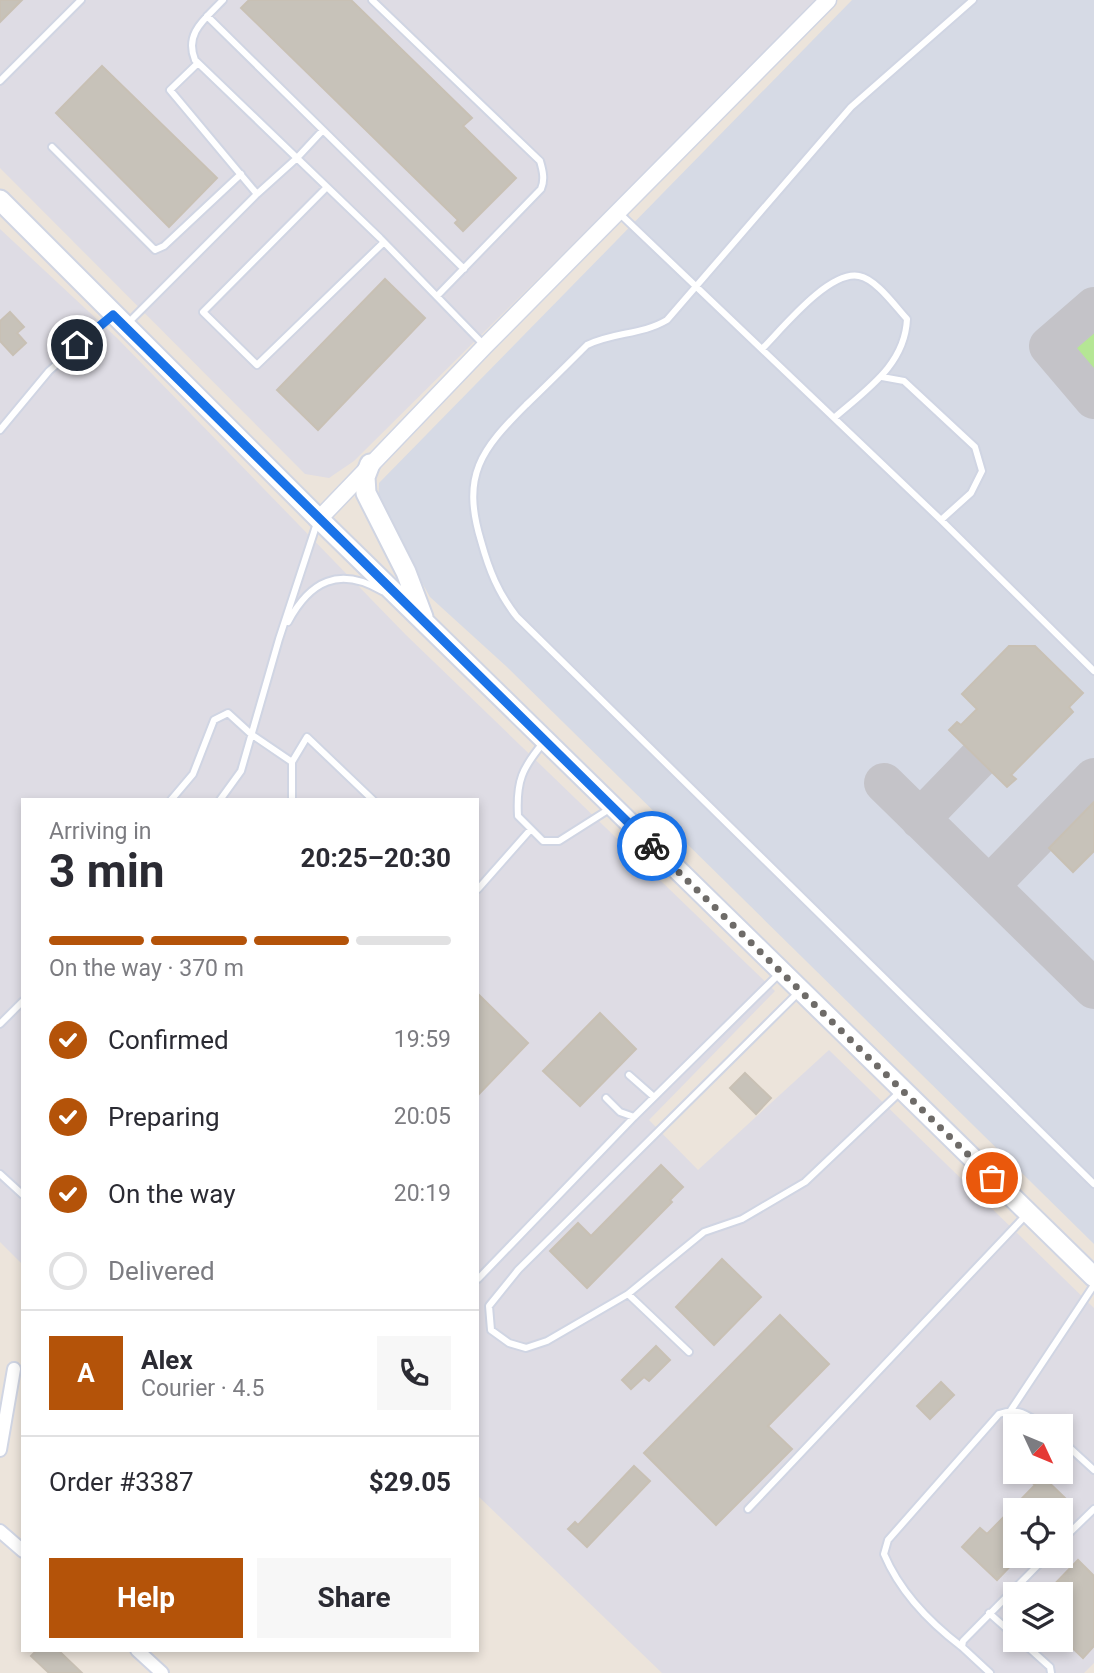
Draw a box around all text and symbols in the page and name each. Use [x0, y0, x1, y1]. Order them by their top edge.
pin [47, 315, 107, 375]
icon: home [58, 326, 96, 364]
courier [617, 811, 687, 881]
text: Arriving in [49, 818, 152, 845]
icon: bike [633, 827, 671, 865]
text: 20:25–20:30 [301, 843, 451, 873]
text: 3 min [49, 844, 165, 898]
text: On the way · 370 m [49, 955, 244, 982]
icon: check [49, 1021, 87, 1059]
text: Confirmed [108, 1025, 229, 1055]
text: 19:59 [394, 1026, 451, 1053]
icon: check [49, 1098, 87, 1136]
text: Preparing [108, 1102, 220, 1132]
text: 20:05 [394, 1103, 451, 1130]
pin [962, 1148, 1022, 1208]
icon: bag [973, 1159, 1011, 1197]
icon: check [49, 1175, 87, 1213]
text: On the way [108, 1179, 236, 1209]
text: 20:19 [394, 1180, 451, 1207]
text: Delivered [108, 1256, 215, 1286]
button: phone [377, 1336, 451, 1410]
text: Alex [141, 1345, 193, 1375]
text: A [77, 1358, 95, 1388]
text: Courier · 4.5 [141, 1375, 264, 1402]
north arrow [1003, 1414, 1073, 1484]
map controls [1003, 1414, 1073, 1652]
text: Order #3387 [49, 1467, 194, 1497]
text: $29.05 [369, 1467, 451, 1497]
button: locate [1003, 1498, 1073, 1568]
button: Help [49, 1558, 243, 1638]
button: Share [257, 1558, 451, 1638]
button: layers [1003, 1582, 1073, 1652]

